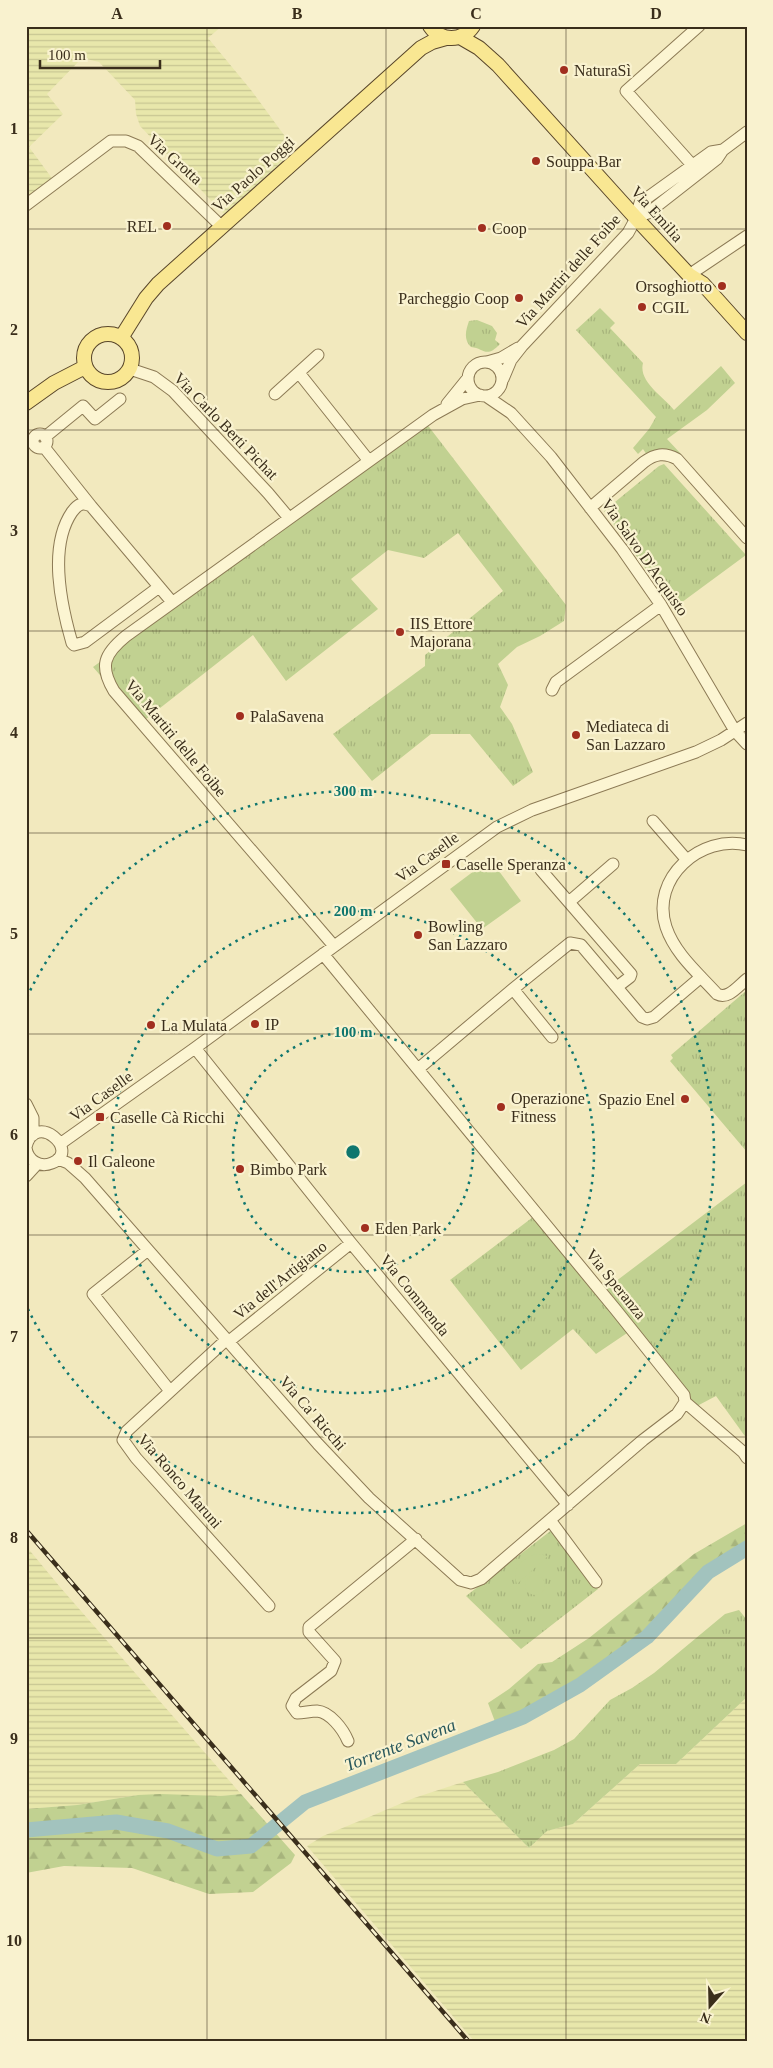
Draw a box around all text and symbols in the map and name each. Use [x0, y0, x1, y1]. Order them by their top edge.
text: A [111, 5, 123, 22]
text: B [292, 5, 303, 22]
text: C [470, 5, 482, 22]
text: D [650, 5, 662, 22]
scale bar [40, 38, 160, 70]
text: 100 m [48, 47, 86, 63]
place label: NaturaSì [574, 62, 631, 79]
marker: NaturaSì [558, 64, 570, 76]
text: 1 [10, 120, 18, 137]
street label: Via Grotta [144, 130, 206, 188]
street label: Via Paolo Poggi [209, 133, 298, 216]
place label: Souppa Bar [546, 153, 622, 171]
marker: Souppa Bar [530, 155, 542, 167]
street label: Via Emilia [628, 183, 686, 245]
street label: Via Martiri delle Foibe [513, 211, 623, 331]
place label: REL [127, 218, 157, 235]
marker: REL [161, 220, 173, 232]
place label: Coop [492, 220, 527, 238]
marker: Coop [476, 222, 488, 234]
place label: Orsoghiotto [636, 278, 712, 296]
marker: Orsoghiotto [716, 280, 728, 292]
place label: Parcheggio Coop [398, 290, 509, 308]
marker: Parcheggio Coop [513, 292, 525, 304]
place label: CGIL [652, 299, 689, 316]
marker: CGIL [636, 301, 648, 313]
text: 2 [10, 321, 18, 338]
street label: Via Carlo Berti Pichat [171, 369, 282, 483]
street label: Via Salvo D'Acquisto [597, 495, 692, 619]
text: 3 [10, 522, 18, 539]
place label: IIS Ettore Majorana [410, 615, 473, 651]
marker: IIS Ettore Majorana [394, 626, 406, 638]
street label: Via Martiri delle Foibe [122, 676, 230, 800]
place label: PalaSavena [250, 708, 324, 725]
marker: PalaSavena [234, 710, 246, 722]
place label: Mediateca di San Lazzaro [586, 718, 670, 753]
text: 4 [10, 724, 18, 741]
marker: Mediateca di San Lazzaro [570, 729, 582, 741]
text: 300 m [334, 783, 373, 799]
street label: Via Caselle [392, 829, 462, 885]
place label: Caselle Speranza [456, 856, 566, 874]
marker: Caselle Speranza [440, 858, 452, 870]
text: 200 m [334, 903, 373, 919]
place label: Bowling San Lazzaro [428, 918, 508, 953]
text: 5 [10, 925, 18, 942]
marker: Bowling San Lazzaro [412, 929, 424, 941]
place label: IP [265, 1016, 279, 1033]
place label: La Mulata [161, 1017, 227, 1034]
marker: IP [249, 1018, 261, 1030]
marker: La Mulata [145, 1019, 157, 1031]
text: 100 m [334, 1024, 373, 1040]
street label: Via Caselle [66, 1068, 136, 1124]
place label: Operazione Fitness [511, 1090, 585, 1125]
place label: Spazio Enel [598, 1091, 676, 1109]
marker: Spazio Enel [679, 1093, 691, 1105]
marker: Operazione Fitness [495, 1101, 507, 1113]
place label: Caselle Cà Ricchi [110, 1109, 225, 1126]
marker: Caselle Cà Ricchi [94, 1111, 106, 1123]
text: 6 [10, 1126, 18, 1143]
centre of rings [344, 1143, 362, 1161]
place label: Il Galeone [88, 1153, 155, 1170]
marker: Il Galeone [72, 1155, 84, 1167]
place label: Bimbo Park [250, 1161, 327, 1178]
marker: Bimbo Park [234, 1163, 246, 1175]
place label: Eden Park [375, 1220, 441, 1237]
marker: Eden Park [359, 1222, 371, 1234]
street label: Via dell'Artigiano [230, 1237, 330, 1323]
street label: Via Speranza [582, 1246, 649, 1323]
street label: Via Commenda [377, 1251, 453, 1339]
text: 7 [10, 1328, 18, 1345]
street label: Via Ca' Ricchi [276, 1372, 350, 1454]
street label: Via Ronco Maruni [135, 1431, 226, 1532]
text: 8 [10, 1529, 18, 1546]
water label: Torrente Savena [342, 1715, 458, 1775]
text: 9 [10, 1730, 18, 1747]
text: 10 [6, 1932, 22, 1949]
north arrow [686, 1980, 736, 2030]
text: N [698, 2009, 713, 2027]

